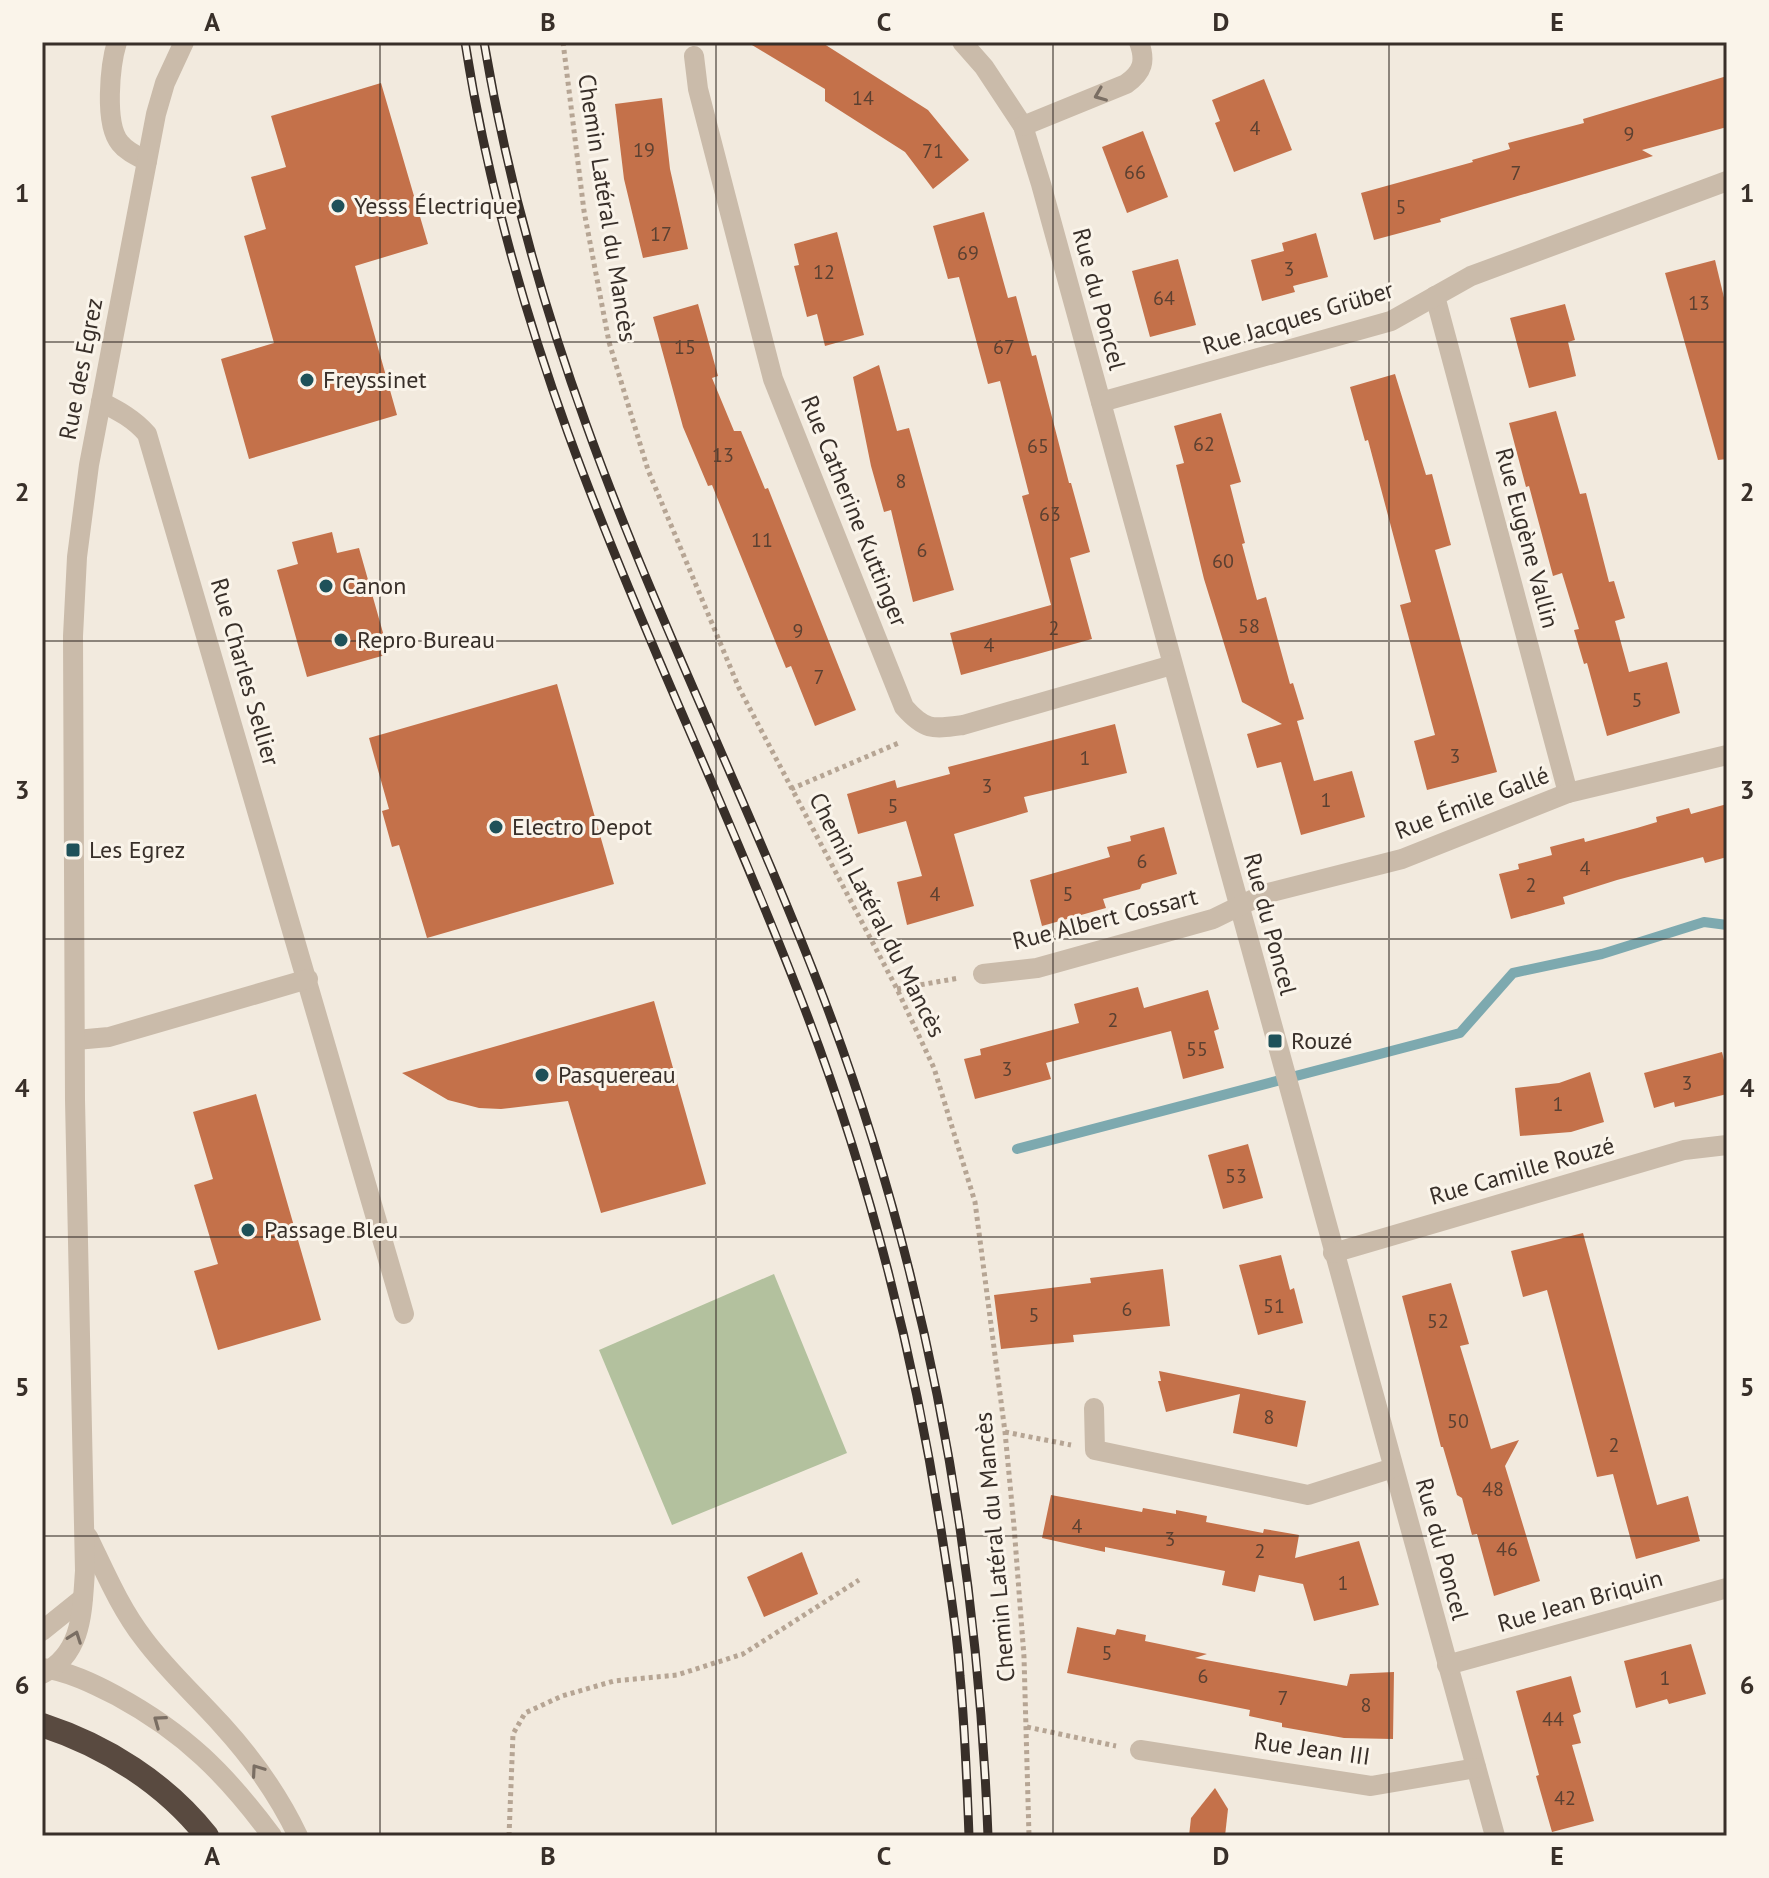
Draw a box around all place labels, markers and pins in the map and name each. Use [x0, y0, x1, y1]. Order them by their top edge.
place label: Yesss Électrique [354, 190, 518, 221]
marker: Yesss Électrique [329, 197, 347, 215]
place label: Freyssinet [323, 364, 427, 395]
marker: Freyssinet [298, 371, 316, 389]
place label: Canon [342, 570, 406, 601]
marker: Canon [317, 577, 335, 595]
place label: Repro Bureau [357, 624, 495, 655]
marker: Repro Bureau [332, 631, 350, 649]
place label: Electro Depot [512, 811, 652, 842]
marker: Electro Depot [487, 818, 505, 836]
place label: Les Egrez [89, 834, 185, 865]
marker: Les Egrez [64, 841, 82, 859]
place label: Rouzé [1291, 1025, 1352, 1056]
marker: Rouzé [1266, 1032, 1284, 1050]
place label: Pasquereau [558, 1059, 676, 1090]
marker: Pasquereau [533, 1066, 551, 1084]
place label: Passage Bleu [264, 1214, 398, 1245]
marker: Passage Bleu [239, 1221, 257, 1239]

